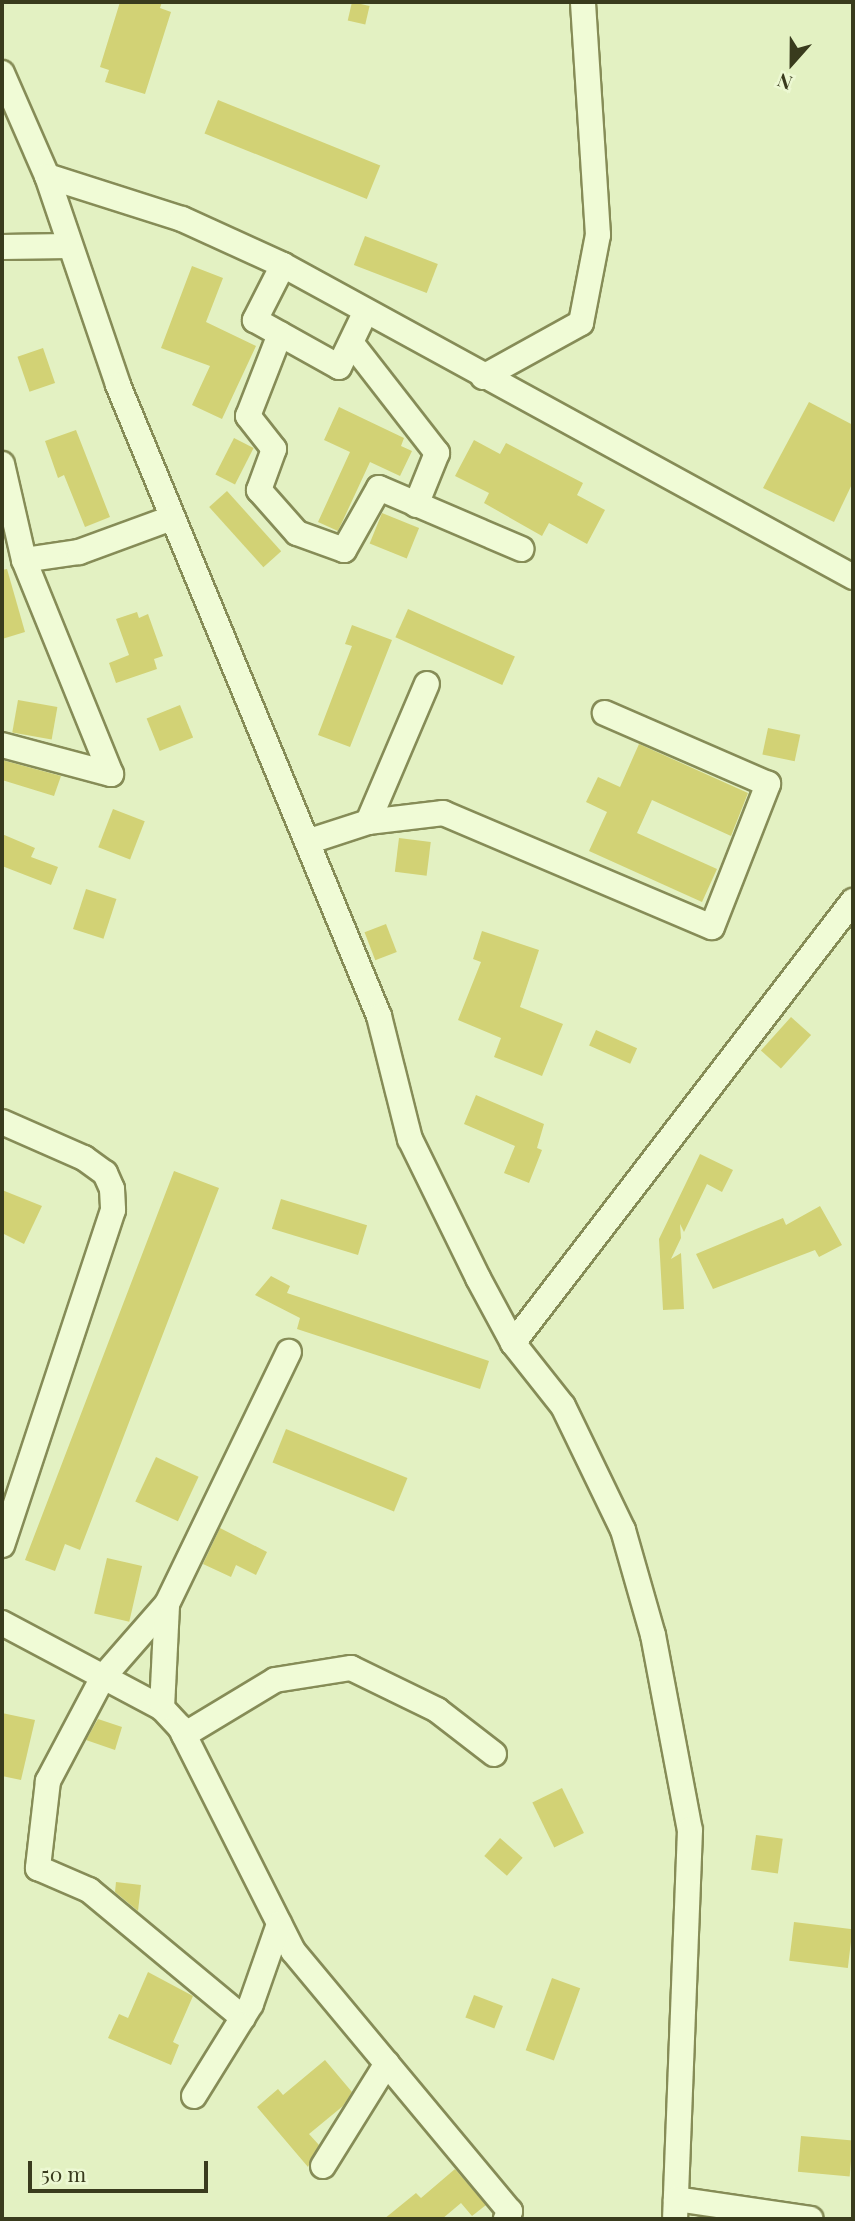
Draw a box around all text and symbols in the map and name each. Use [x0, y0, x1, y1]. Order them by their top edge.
north arrow [757, 28, 827, 98]
text: N [773, 68, 796, 97]
scale bar [32, 2148, 212, 2192]
text: 50 m [41, 2159, 86, 2187]

